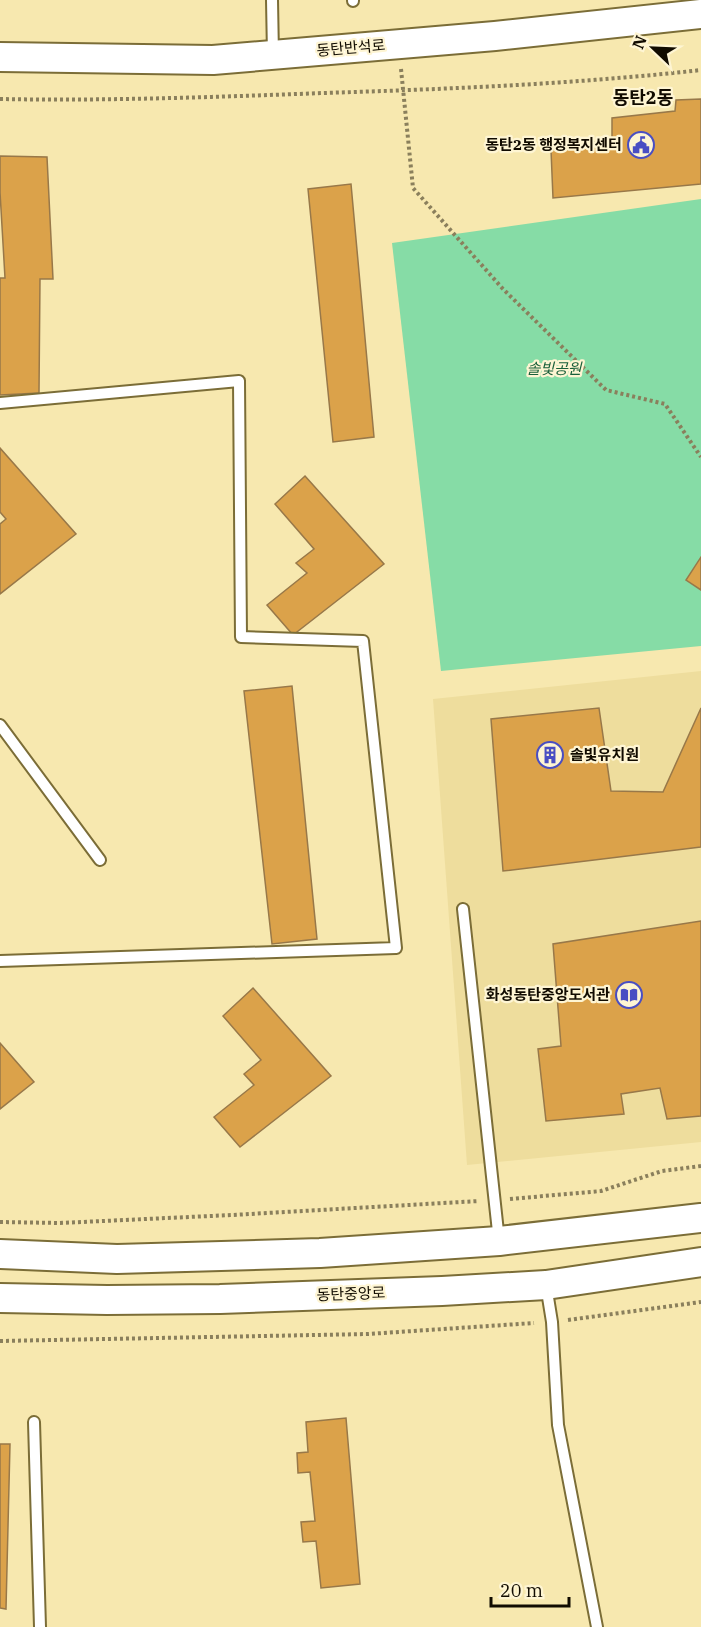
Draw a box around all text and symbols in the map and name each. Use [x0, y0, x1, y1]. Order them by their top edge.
north arrow [623, 18, 683, 78]
text: N [628, 32, 651, 52]
street label: 동탄반석로 [316, 35, 386, 60]
district label: 동탄2동 [613, 86, 673, 109]
public building icon: 동탄2동 행정복지센터 [626, 130, 656, 160]
place label: 동탄2동 행정복지센터 [485, 135, 622, 154]
park label: 솔빛공원 [526, 359, 583, 378]
building icon: 솔빛유치원 [535, 740, 565, 770]
place label: 솔빛유치원 [570, 745, 639, 764]
library icon: 화성동탄중앙도서관 [614, 980, 644, 1010]
place label: 화성동탄중앙도서관 [486, 985, 610, 1004]
street label: 동탄중앙로 [316, 1283, 386, 1304]
scale bar [491, 1570, 569, 1608]
text: 20 m [500, 1579, 543, 1602]

